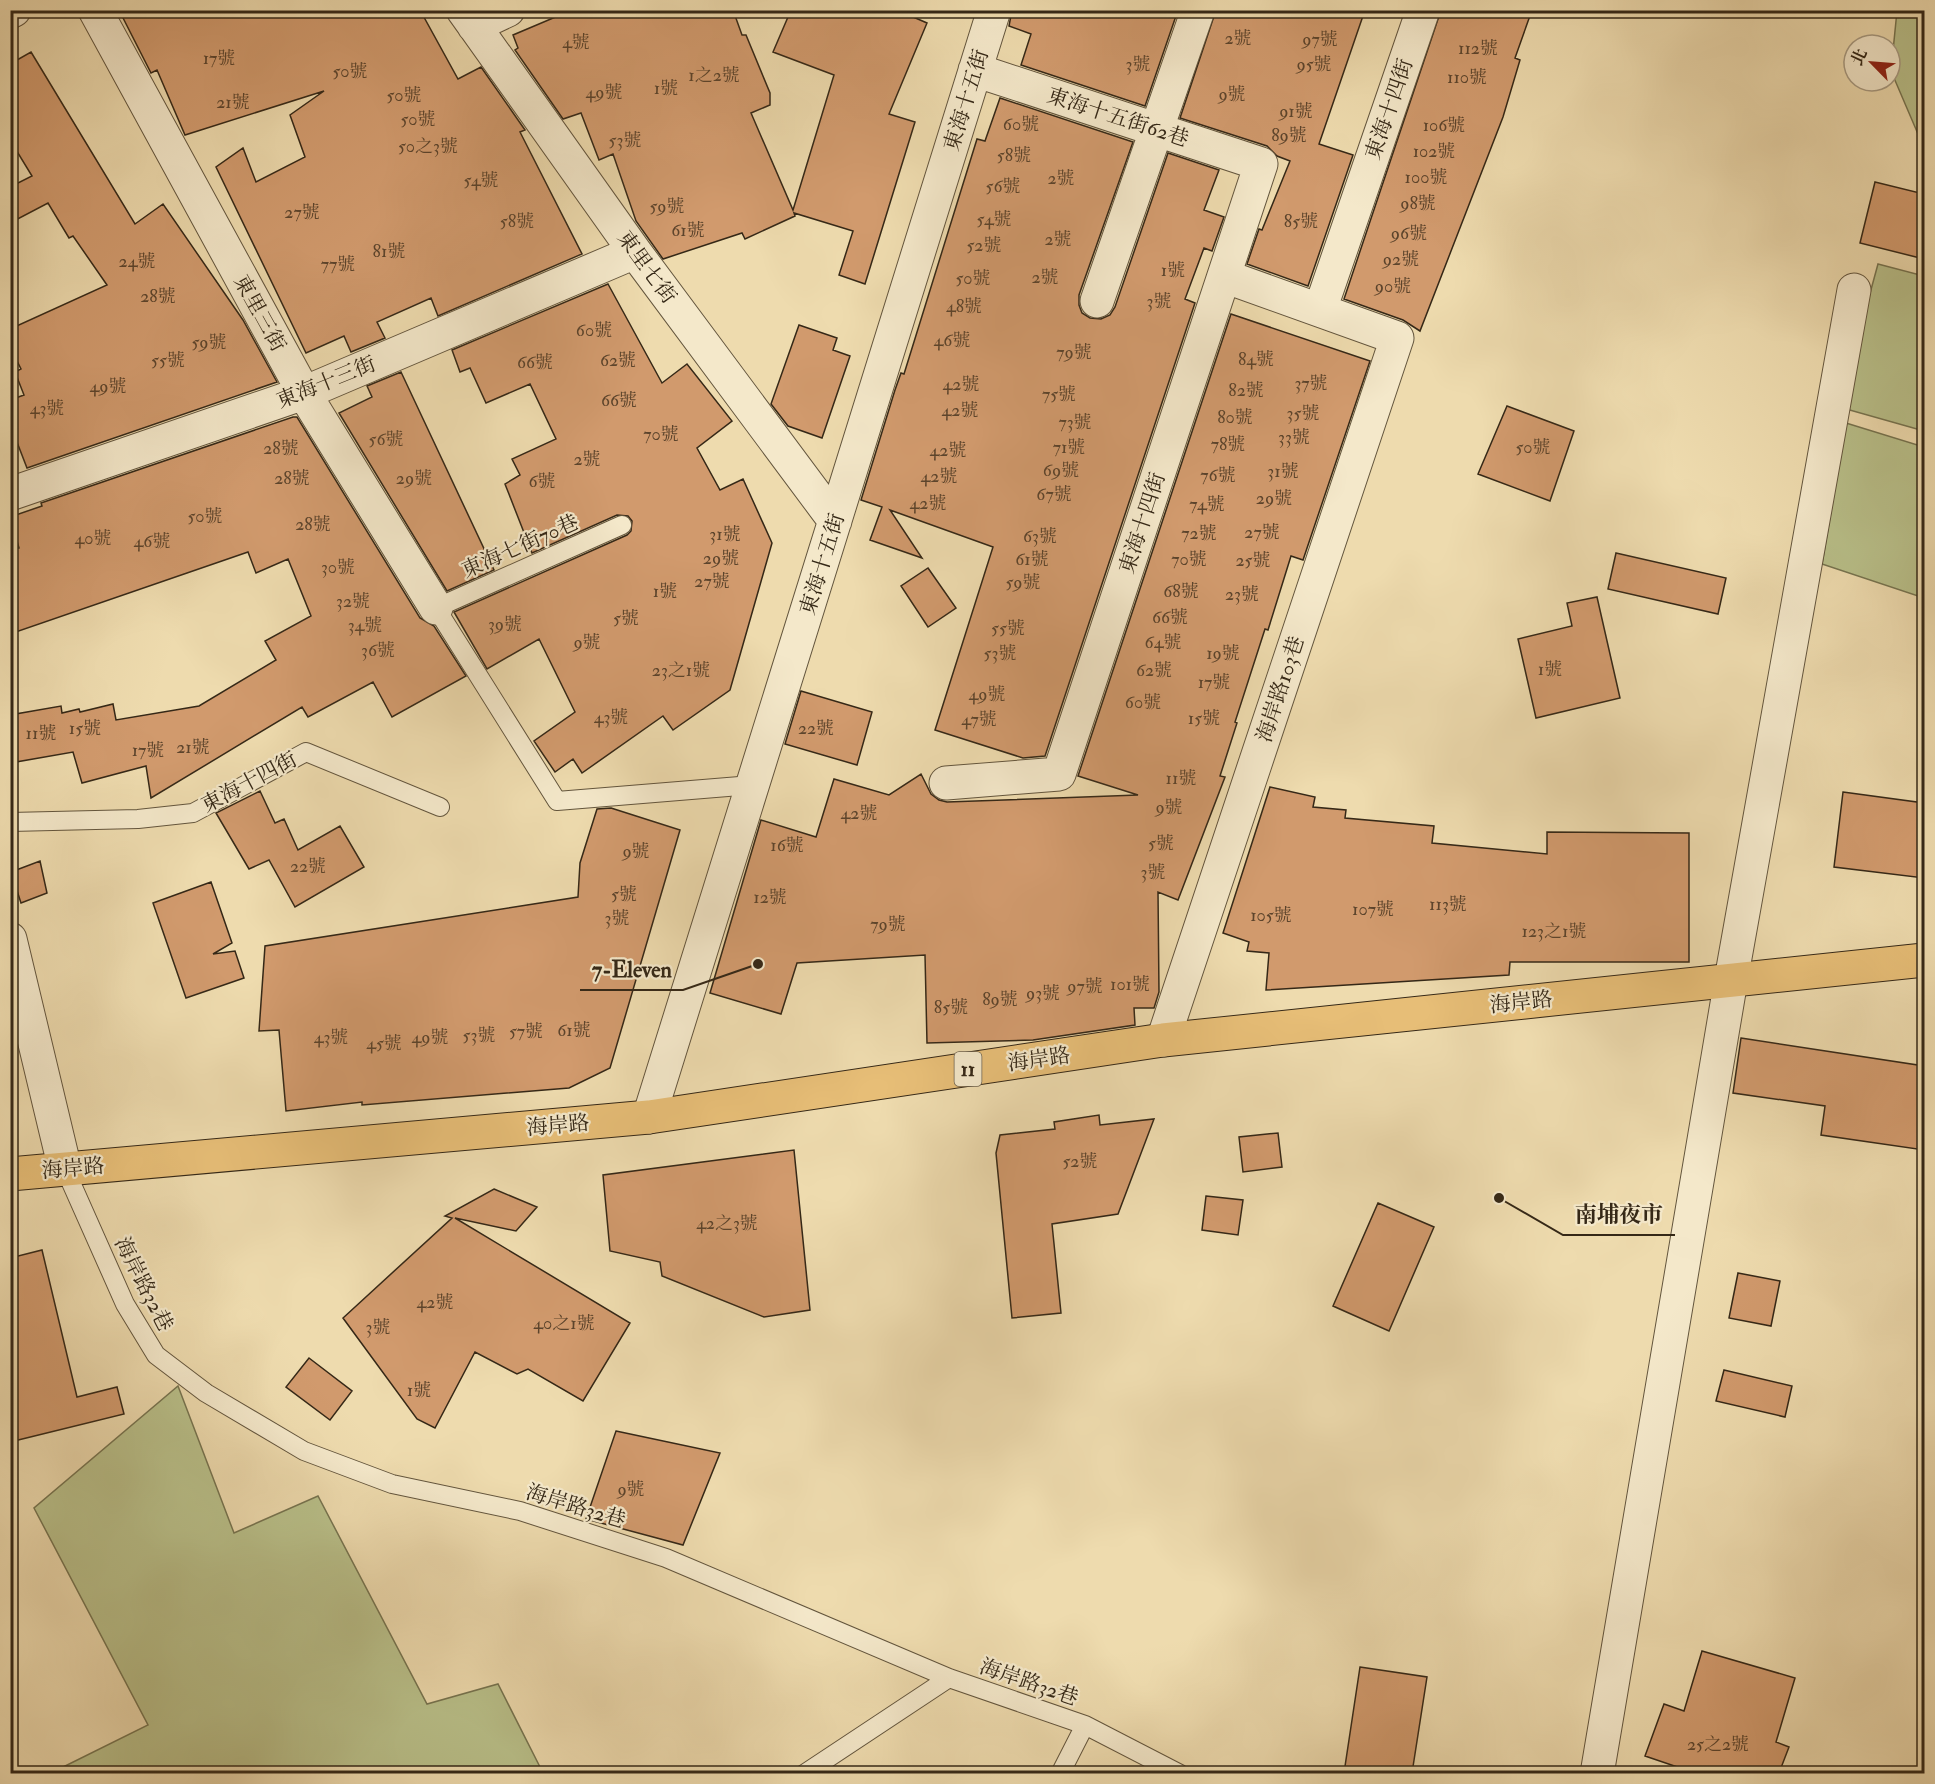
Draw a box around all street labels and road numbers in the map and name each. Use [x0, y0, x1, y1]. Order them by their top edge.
street label: 東海十五街 [938, 46, 995, 154]
street label: 東海十四街 [1360, 55, 1419, 163]
street label: 東海十五街62巷 [1044, 82, 1192, 153]
street label: 東里七街 [611, 225, 682, 309]
street label: 東里三街 [227, 270, 292, 357]
street label: 東海十三街 [272, 350, 380, 415]
street label: 東海十四街 [1113, 469, 1172, 577]
street label: 東海七街70巷 [457, 509, 583, 584]
street label: 東海十五街 [794, 510, 851, 618]
street label: 海岸路103巷 [1251, 633, 1310, 746]
street label: 東海十四街 [197, 746, 302, 819]
street label: 海岸路 [1488, 986, 1554, 1019]
street label: 海岸路 [1006, 1042, 1072, 1077]
road number: 11 [954, 1052, 982, 1086]
street label: 海岸路 [525, 1109, 591, 1142]
street label: 海岸路 [40, 1152, 106, 1185]
street label: 海岸路32巷 [108, 1232, 179, 1336]
street label: 海岸路32巷 [523, 1479, 629, 1534]
street label: 海岸路32巷 [976, 1653, 1082, 1712]

